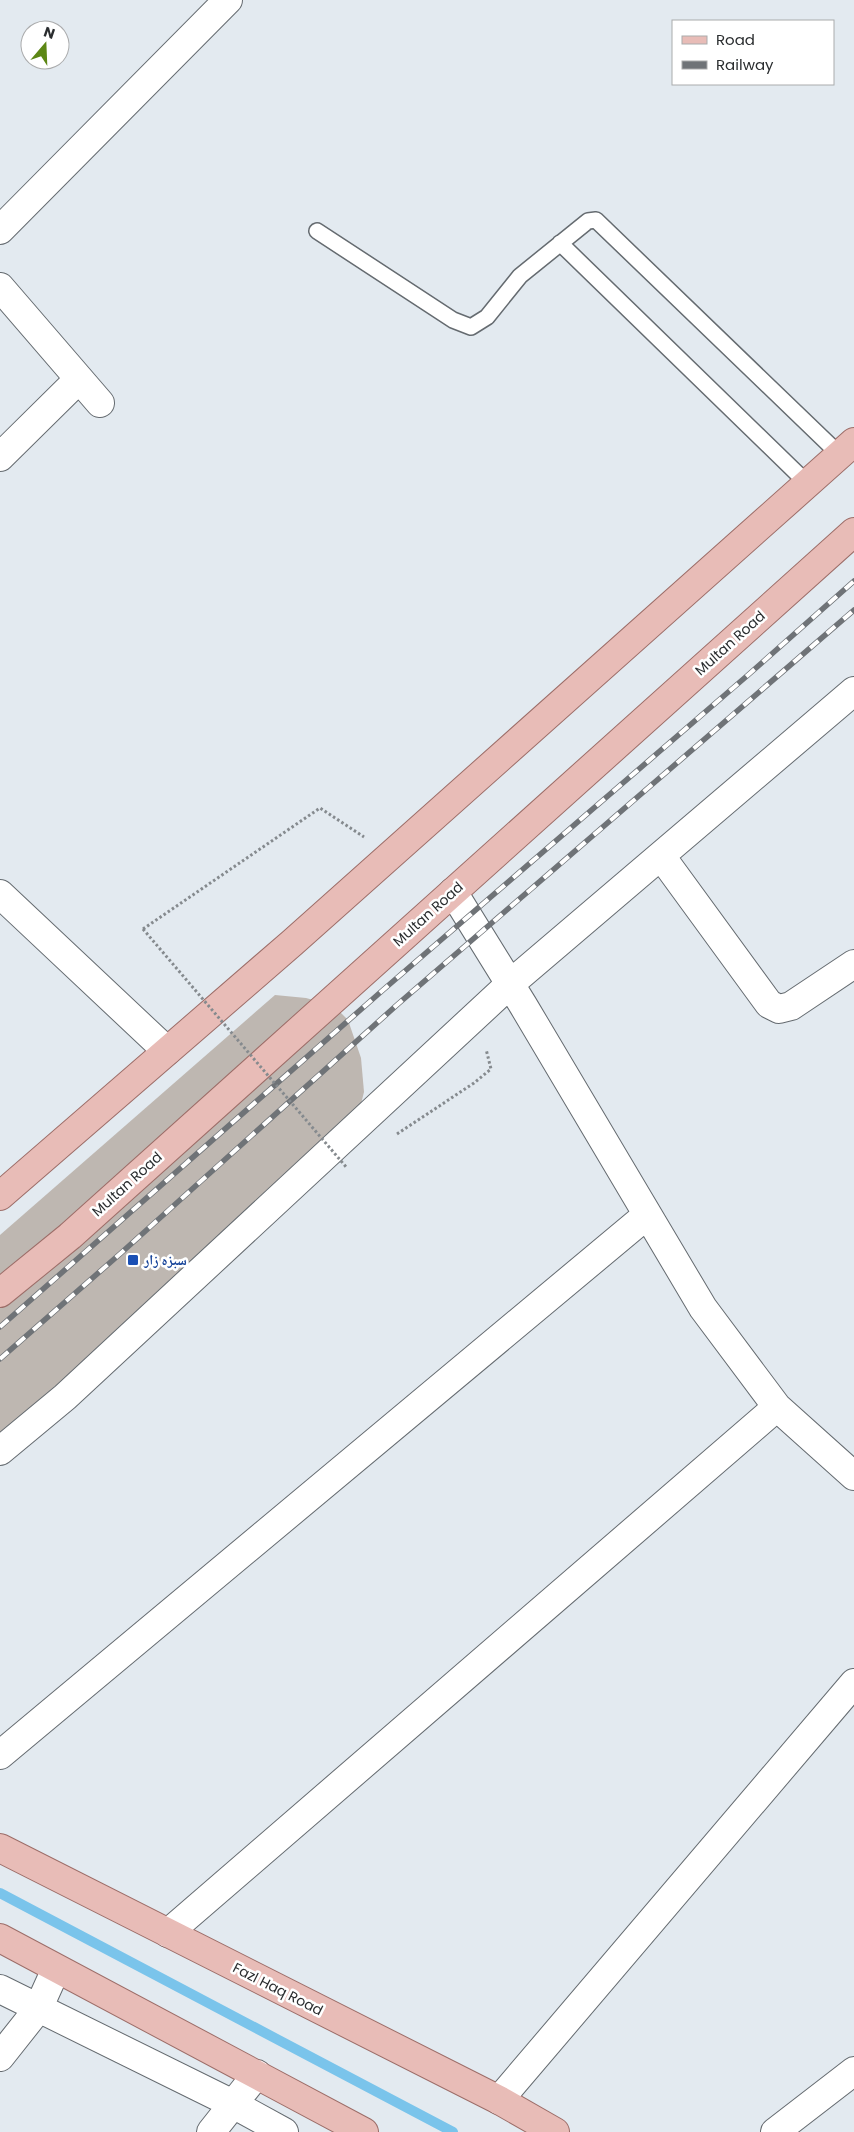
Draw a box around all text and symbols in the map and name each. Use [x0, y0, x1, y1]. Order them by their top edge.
north arrow [20, 20, 70, 70]
legend [672, 20, 834, 85]
text: N [41, 22, 57, 44]
text: Road [716, 29, 755, 50]
text: Railway [716, 54, 774, 75]
street label: Multan Road [691, 606, 769, 680]
street label: Multan Road [389, 877, 467, 951]
street label: Multan Road [88, 1147, 166, 1221]
place label: سبزہ زار [143, 1250, 187, 1270]
marker: سبزہ زار [126, 1253, 140, 1267]
street label: Fazl Haq Road [229, 1958, 327, 2020]

